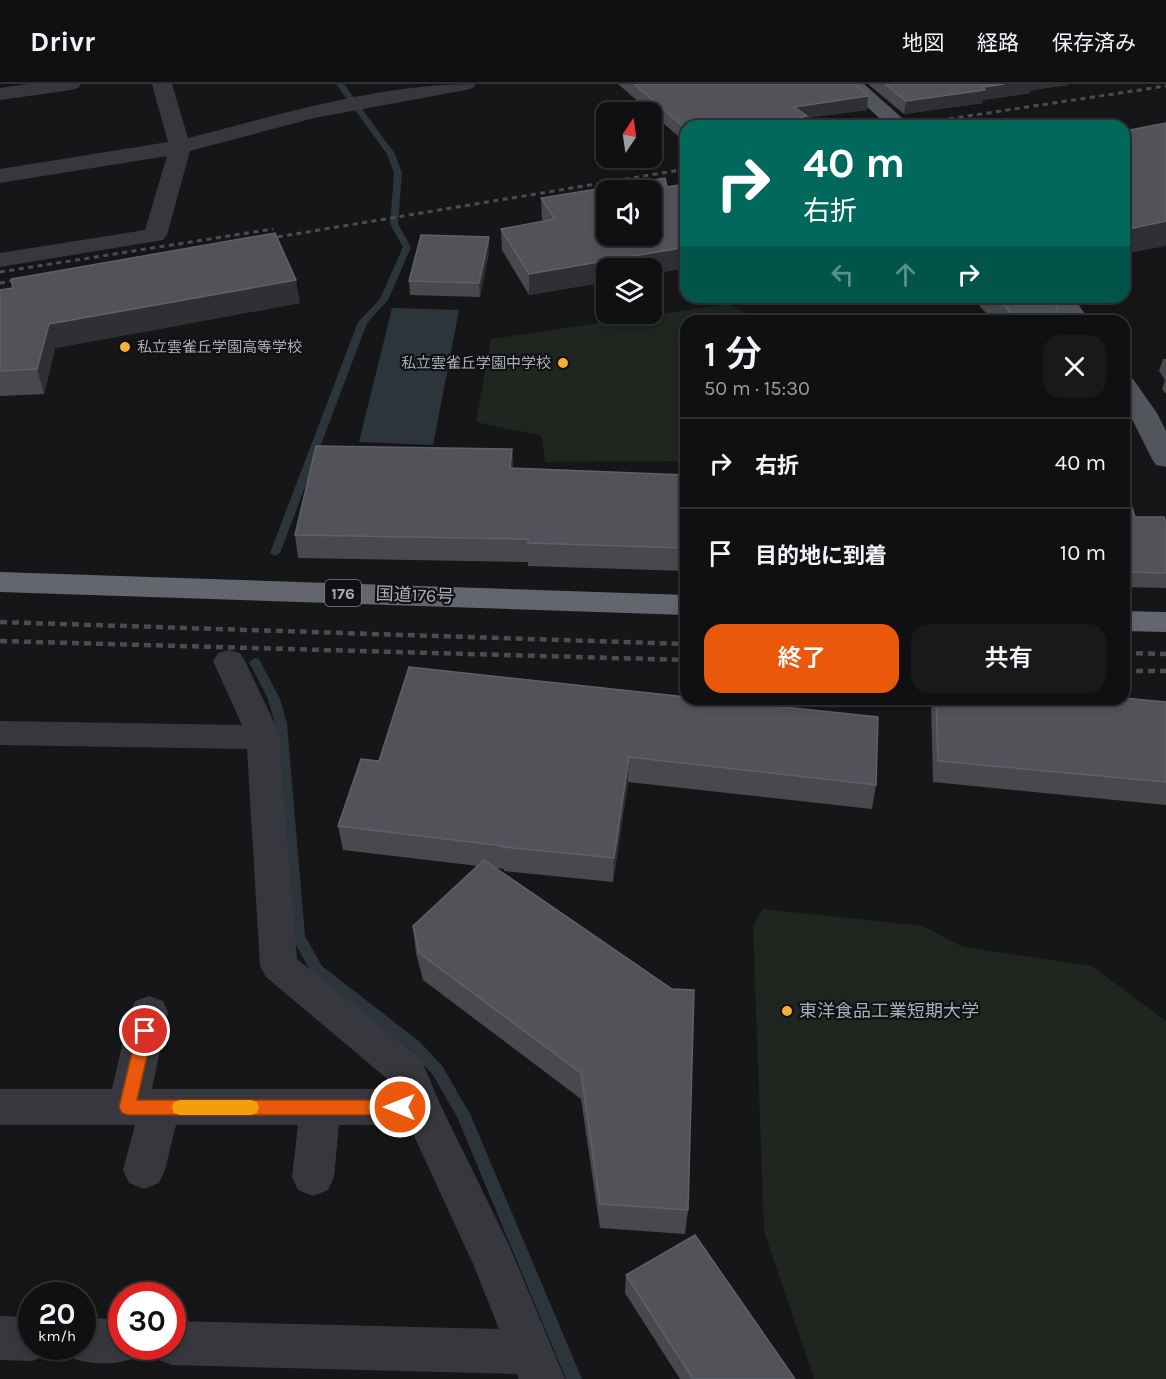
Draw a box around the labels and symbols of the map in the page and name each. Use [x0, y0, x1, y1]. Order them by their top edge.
north arrow [596, 102, 662, 168]
place label: 私立雲雀丘学園高等学校 [137, 338, 302, 356]
marker: 私立雲雀丘学園高等学校 [118, 340, 132, 354]
place label: 私立雲雀丘学園中学校 [401, 354, 551, 372]
marker: 私立雲雀丘学園中学校 [556, 356, 570, 370]
road number: 176 [325, 580, 361, 606]
street label: 国道176号 [375, 583, 455, 607]
place label: 東洋食品工業短期大学 [799, 1000, 979, 1022]
marker: 東洋食品工業短期大学 [780, 1004, 794, 1018]
pin [119, 1005, 170, 1056]
position arrow [368, 1075, 432, 1139]
speed limit sign: 30 [108, 1282, 186, 1360]

